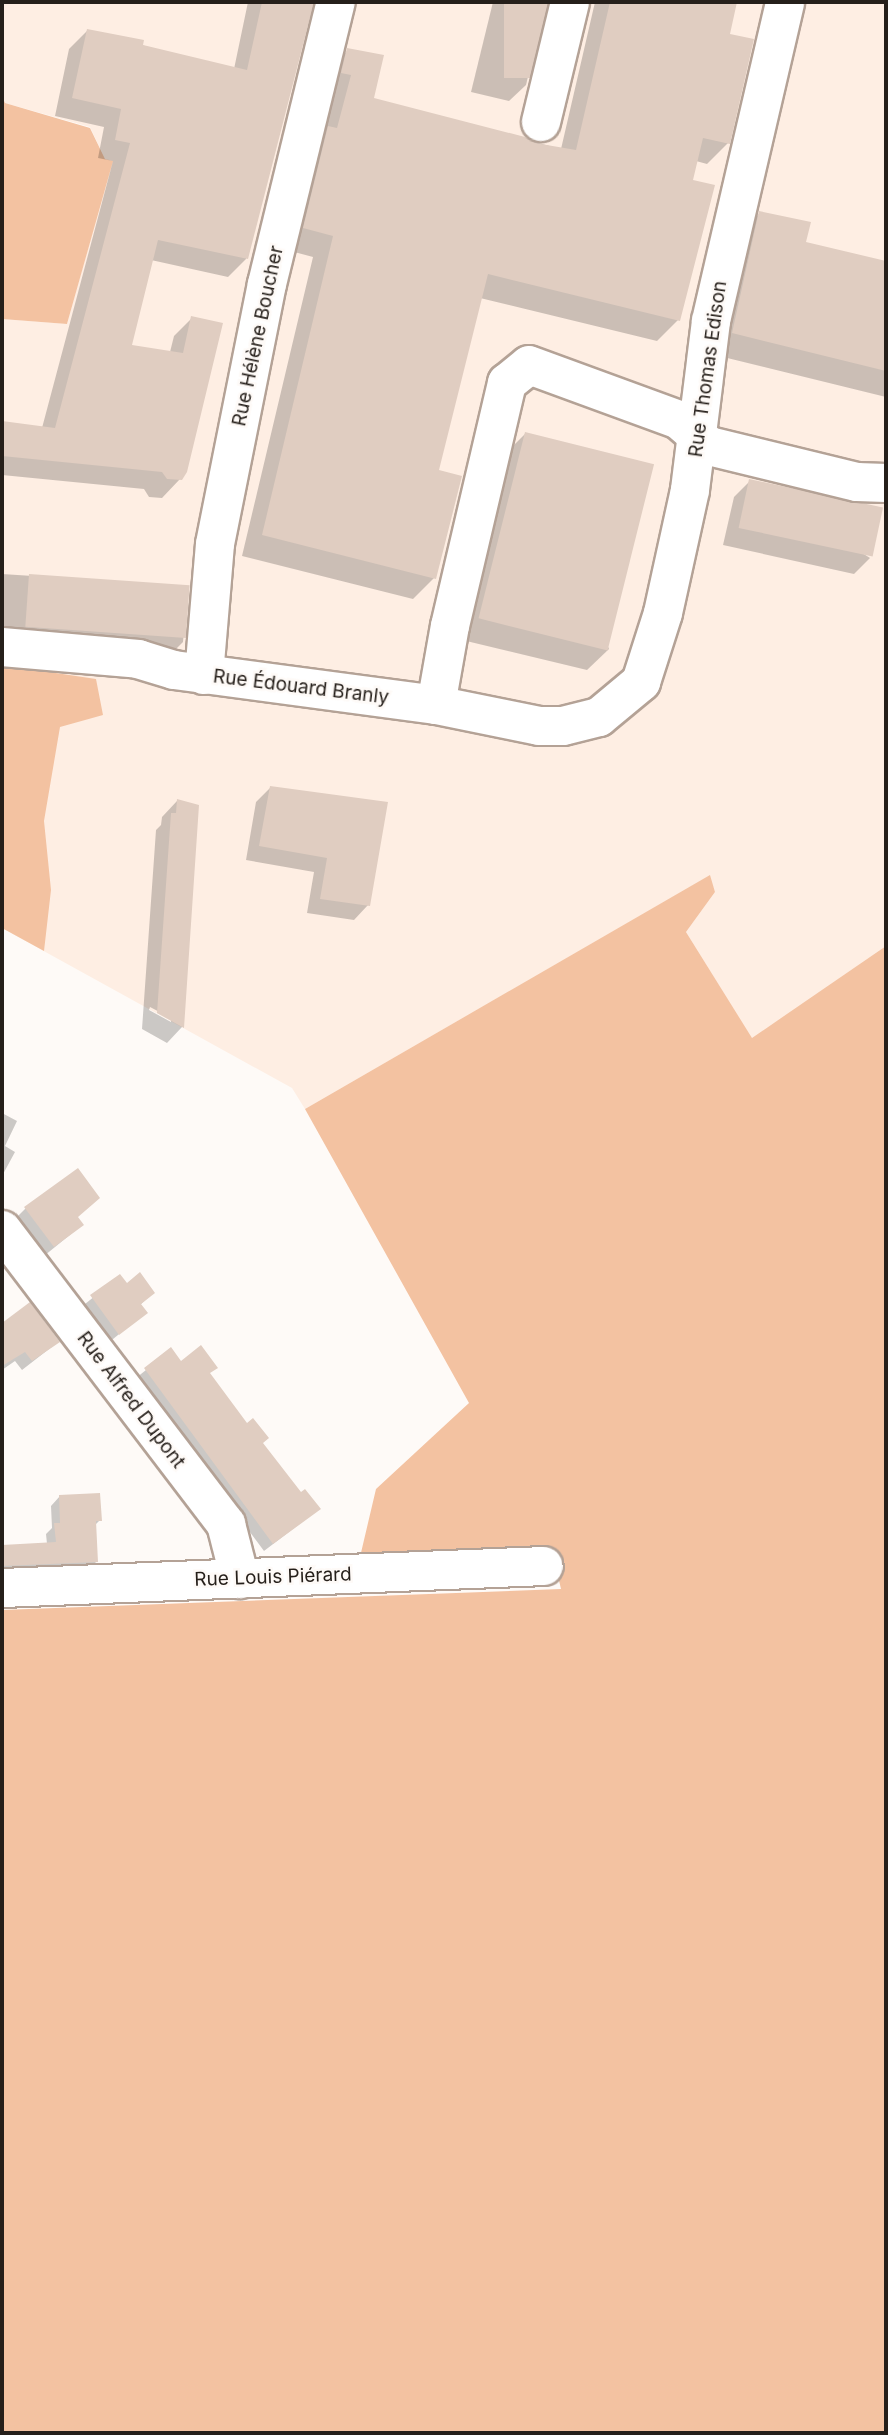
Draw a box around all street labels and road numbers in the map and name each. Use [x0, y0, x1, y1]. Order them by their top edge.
street label: Rue Hélène Boucher [228, 244, 288, 428]
street label: Rue Thomas Edison [684, 279, 732, 459]
street label: Rue Édouard Branly [212, 665, 390, 709]
street label: Rue Alfred Dupont [72, 1327, 190, 1473]
street label: Rue Louis Piérard [194, 1563, 352, 1591]

